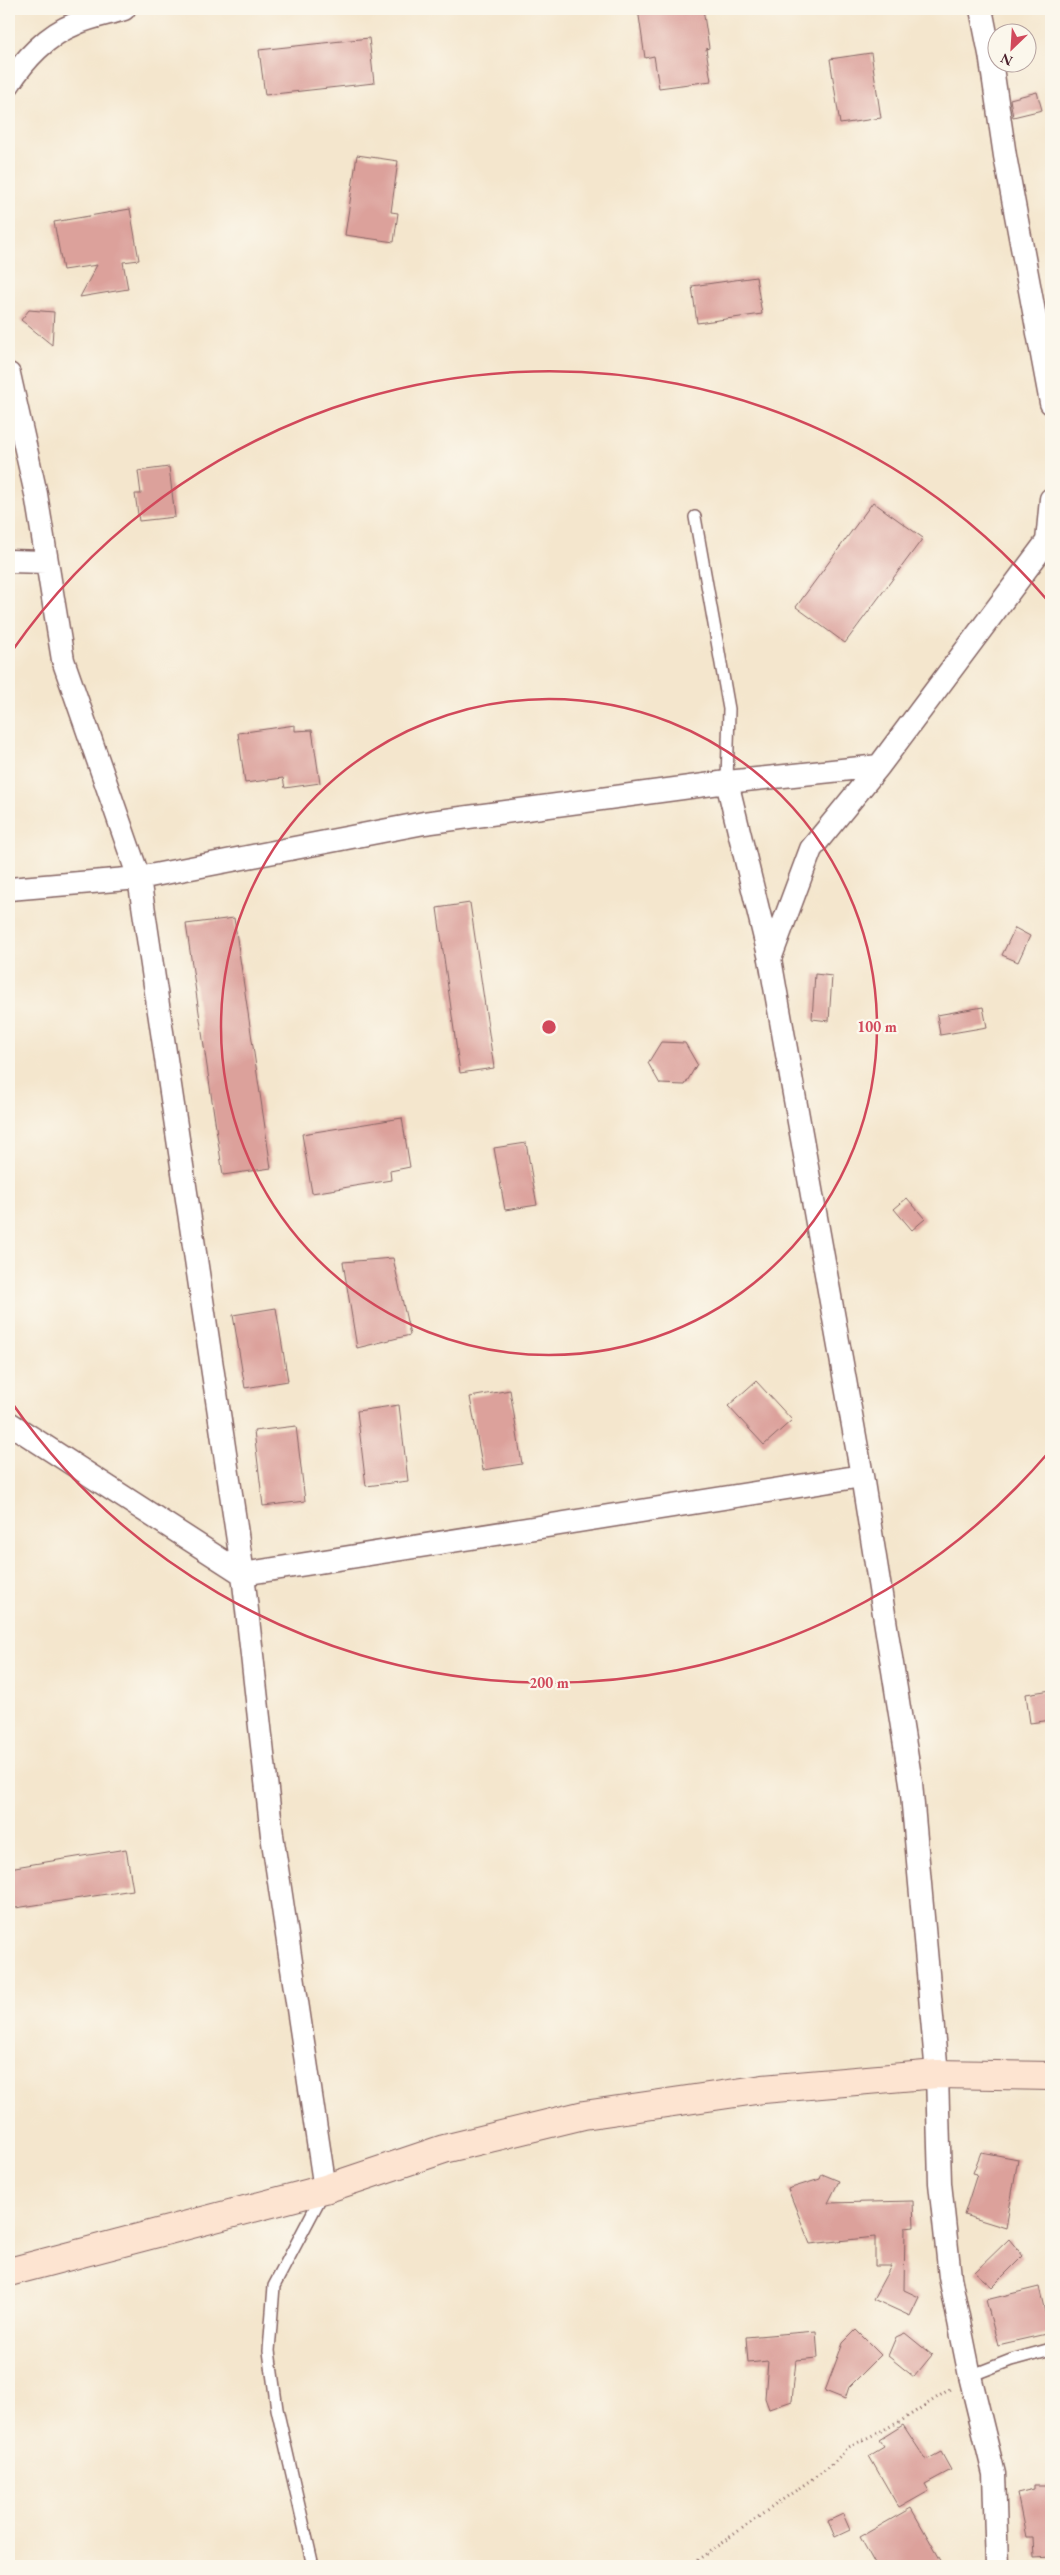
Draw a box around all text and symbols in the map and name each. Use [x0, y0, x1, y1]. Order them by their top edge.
north arrow [988, 22, 1038, 72]
text: N [997, 49, 1015, 70]
text: 100 m [857, 1017, 897, 1036]
centre of rings [540, 1018, 558, 1036]
text: 200 m [529, 1673, 569, 1692]

